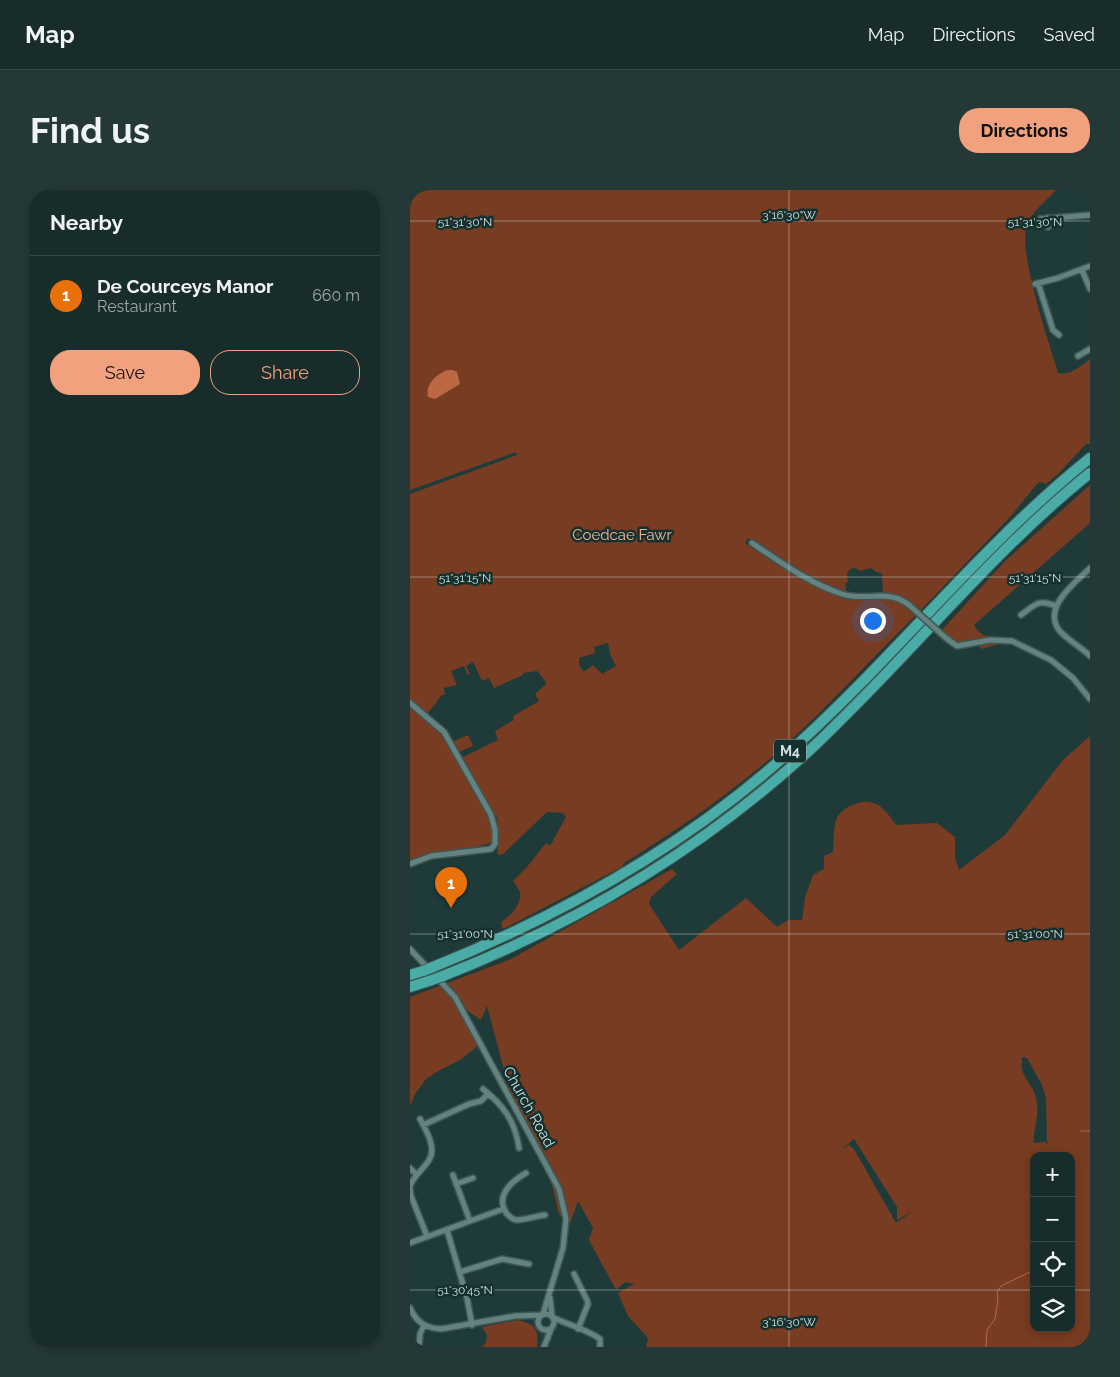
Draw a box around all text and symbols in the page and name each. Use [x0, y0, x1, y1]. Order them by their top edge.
text: Map [25, 20, 75, 49]
text: Map [868, 24, 904, 45]
text: Directions [932, 24, 1016, 45]
text: Saved [1044, 24, 1095, 45]
button: Directions [959, 108, 1090, 153]
text: Find us [30, 110, 150, 151]
text: 3°16'30"W [762, 208, 816, 222]
text: Nearby [50, 210, 123, 235]
text: 51°31'30"N [438, 215, 492, 229]
text: 51°31'30"N [1008, 215, 1062, 229]
text: De Courceys Manor [97, 275, 273, 297]
text: 1 [62, 286, 70, 305]
text: 660 m [312, 286, 360, 305]
text: Restaurant [97, 297, 177, 316]
button: Save [50, 350, 200, 395]
button: Share [210, 350, 360, 395]
park label: Coedcae Fawr [572, 526, 673, 544]
text: 51°31'15"N [439, 571, 491, 585]
text: 51°31'15"N [1009, 571, 1061, 585]
your location [860, 608, 886, 634]
road number: M4 [774, 740, 806, 762]
pin: 1 [435, 867, 467, 908]
text: 51°31'00"N [437, 927, 493, 941]
text: 51°31'00"N [1007, 927, 1063, 941]
street label: Church Road [499, 1063, 559, 1151]
map controls [1030, 1152, 1075, 1332]
button: + [1030, 1152, 1075, 1197]
button: − [1030, 1197, 1075, 1242]
button: locate [1030, 1242, 1075, 1287]
text: 51°30'45"N [437, 1283, 493, 1297]
button: layers [1030, 1287, 1075, 1332]
text: 3°16'30"W [762, 1315, 816, 1329]

